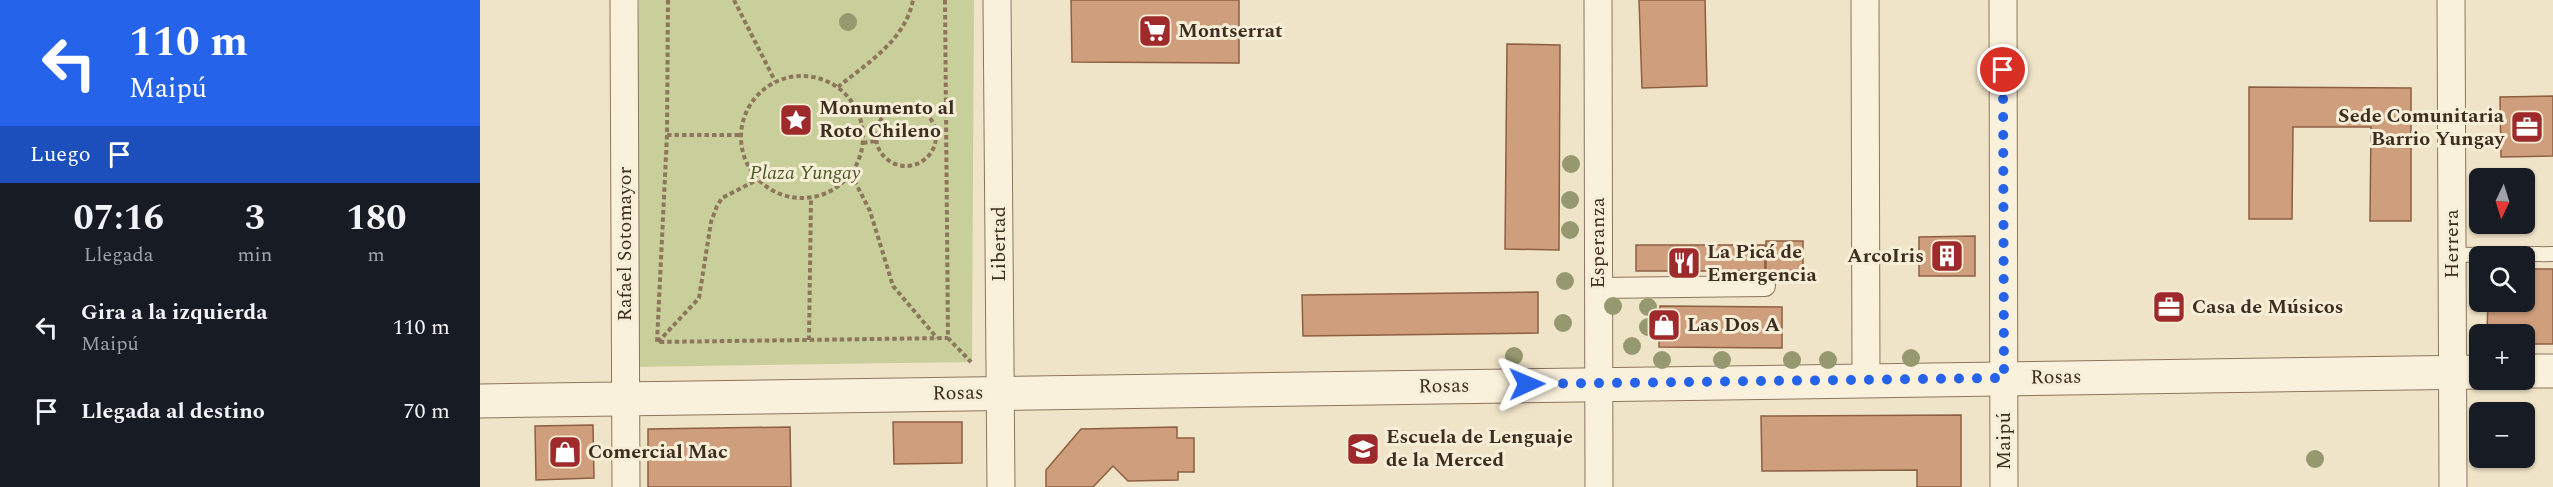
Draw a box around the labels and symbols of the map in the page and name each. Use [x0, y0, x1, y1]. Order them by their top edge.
supermarket icon: Montserrat [1137, 13, 1173, 49]
place label: Montserrat [1178, 16, 1283, 46]
pin [1977, 44, 2028, 95]
place label: Monumento al Roto Chileno [819, 93, 955, 146]
place label: Sede Comunitaria Barrio Yungay [2338, 101, 2505, 154]
place icon: Monumento al Roto Chileno [778, 102, 814, 138]
office icon: Sede Comunitaria Barrio Yungay [2509, 109, 2545, 145]
park label: Plaza Yungay [750, 158, 861, 188]
street label: Rafael Sotomayor [610, 166, 640, 322]
north arrow [2469, 168, 2535, 234]
street label: Esperanza [1583, 197, 1613, 289]
street label: Libertad [984, 206, 1014, 282]
street label: Herrera [2437, 209, 2467, 279]
place label: La Picá de Emergencia [1707, 237, 1817, 290]
building icon: ArcoIris [1929, 238, 1965, 274]
place label: ArcoIris [1847, 241, 1924, 271]
restaurant icon: La Picá de Emergencia [1666, 245, 1702, 281]
office icon: Casa de Músicos [2151, 289, 2187, 325]
place label: Casa de Músicos [2192, 292, 2343, 322]
shop icon: Las Dos A [1646, 307, 1682, 343]
place label: Las Dos A [1687, 310, 1781, 340]
position arrow [1495, 352, 1559, 416]
street label: Rosas [2030, 362, 2082, 392]
street label: Rosas [1418, 371, 1470, 401]
street label: Rosas [932, 378, 984, 408]
street label: Maipú [1989, 412, 2019, 470]
place label: Escuela de Lenguaje de la Merced [1386, 422, 1573, 475]
school or university icon: Escuela de Lenguaje de la Merced [1345, 431, 1381, 467]
shop icon: Comercial Mac [547, 434, 583, 470]
place label: Comercial Mac [588, 437, 728, 467]

